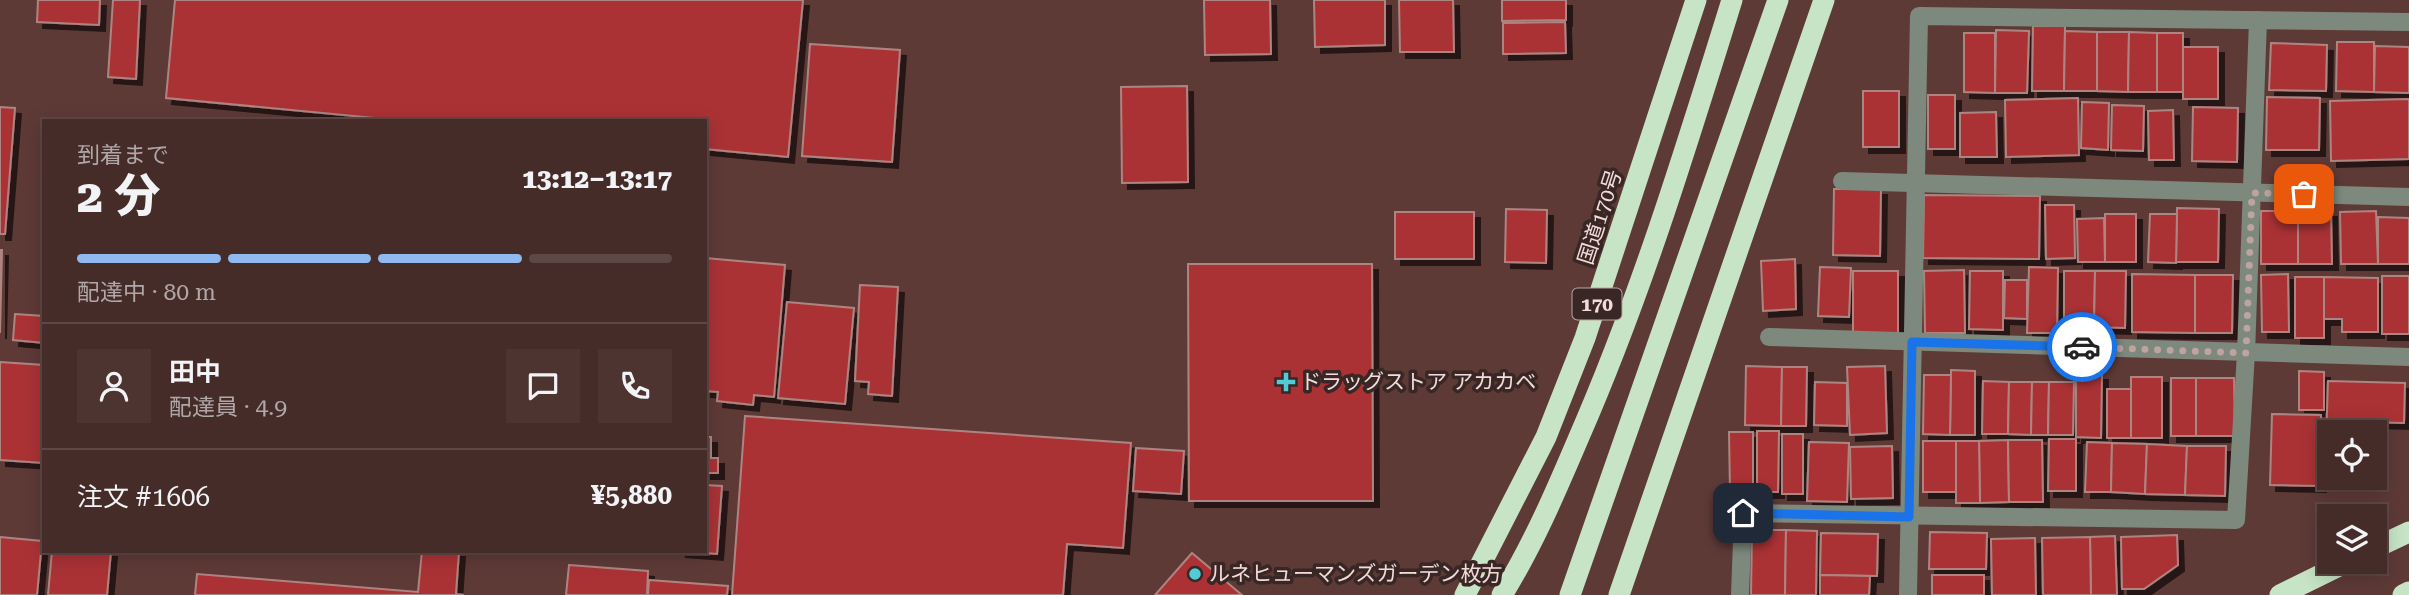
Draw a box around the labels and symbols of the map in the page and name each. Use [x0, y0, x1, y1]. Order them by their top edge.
pin [2274, 164, 2334, 224]
street label: 国道170号 [1573, 167, 1627, 267]
road number: 170 [1572, 288, 1622, 320]
courier [2047, 312, 2117, 382]
place label: ドラッグストア アカカベ [1300, 370, 1536, 394]
marker: ドラッグストア アカカベ [1278, 374, 1294, 390]
pin [1713, 483, 1773, 543]
place label: ルネヒューマンズガーデン枚方 [1209, 562, 1503, 586]
marker: ルネヒューマンズガーデン枚方 [1187, 566, 1203, 582]

